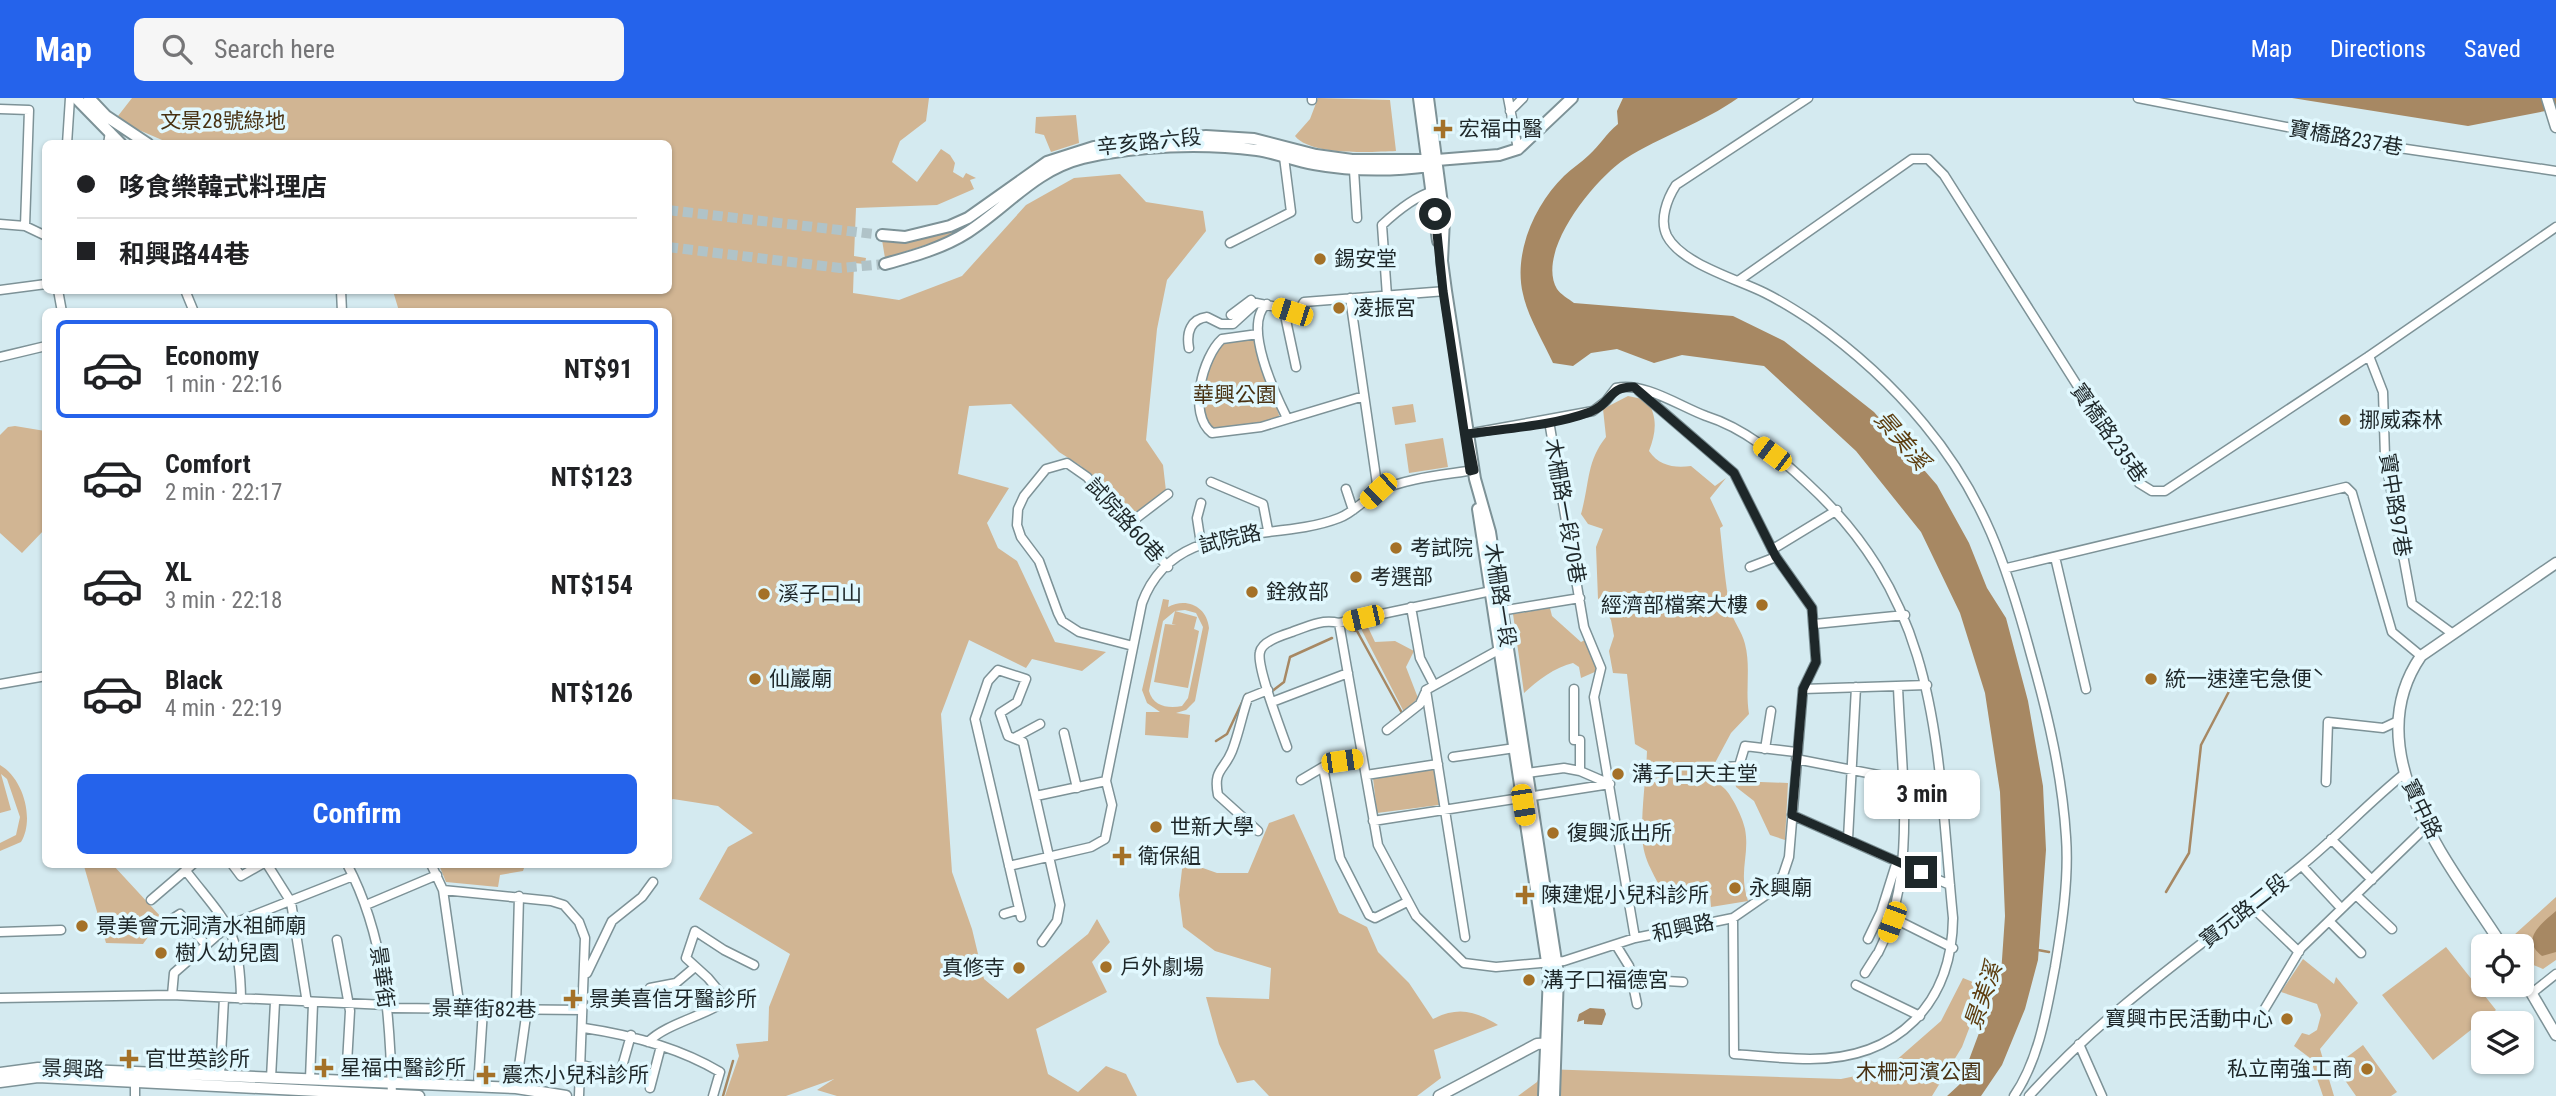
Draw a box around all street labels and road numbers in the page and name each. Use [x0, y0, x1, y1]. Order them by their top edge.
street label: 寶橋路237巷 [2287, 116, 2405, 160]
street label: 辛亥路六段 [1096, 125, 1202, 159]
street label: 寶橋路235巷 [2066, 379, 2152, 487]
street label: 木柵路一段70巷 [1540, 437, 1590, 585]
street label: 寶中路97巷 [2375, 451, 2415, 559]
street label: 試院路60巷 [1081, 473, 1169, 567]
street label: 試院路 [1197, 520, 1263, 558]
street label: 木柵路一段 [1480, 541, 1520, 649]
street label: 寶中路 [2397, 775, 2447, 843]
street label: 寶元路二段 [2195, 869, 2293, 953]
street label: 和興路 [1650, 910, 1716, 946]
street label: 景華街 [366, 944, 398, 1010]
street label: 景華街82巷 [431, 996, 537, 1022]
street label: 景興路 [41, 1056, 105, 1082]

